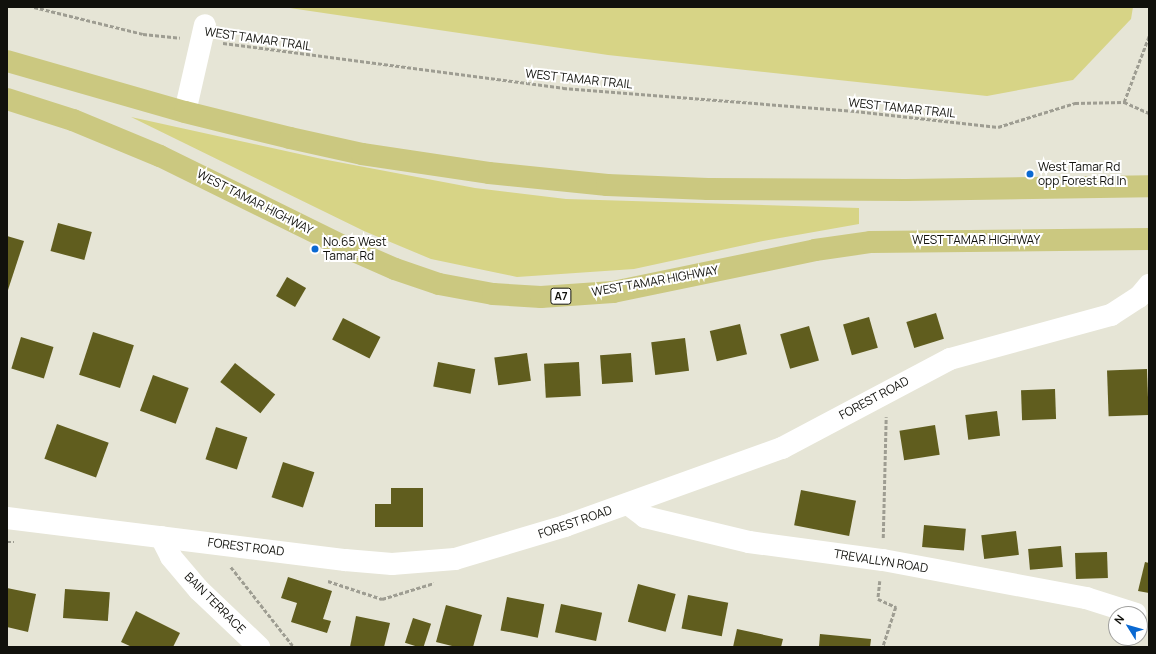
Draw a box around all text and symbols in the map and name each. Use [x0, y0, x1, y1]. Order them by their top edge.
street label: WEST TAMAR TRAIL [203, 24, 313, 54]
street label: WEST TAMAR TRAIL [524, 66, 634, 92]
street label: WEST TAMAR TRAIL [847, 95, 957, 121]
place label: West Tamar Rd opp Forest Rd In [1038, 160, 1126, 188]
street label: WEST TAMAR HIGHWAY [194, 166, 316, 238]
marker: West Tamar Rd opp Forest Rd In [1025, 169, 1035, 179]
street label: WEST TAMAR HIGHWAY [912, 233, 1040, 247]
place label: No.65 West Tamar Rd [323, 235, 387, 263]
marker: No.65 West Tamar Rd [310, 244, 320, 254]
street label: WEST TAMAR HIGHWAY [590, 263, 720, 299]
road number: A7 [550, 287, 572, 305]
street label: FOREST ROAD [836, 373, 912, 423]
street label: FOREST ROAD [536, 503, 614, 541]
street label: FOREST ROAD [207, 535, 285, 559]
street label: TREVALLYN ROAD [833, 546, 929, 576]
street label: BAIN TERRACE [182, 570, 248, 636]
north arrow [1108, 606, 1148, 646]
text: N [1110, 611, 1127, 627]

